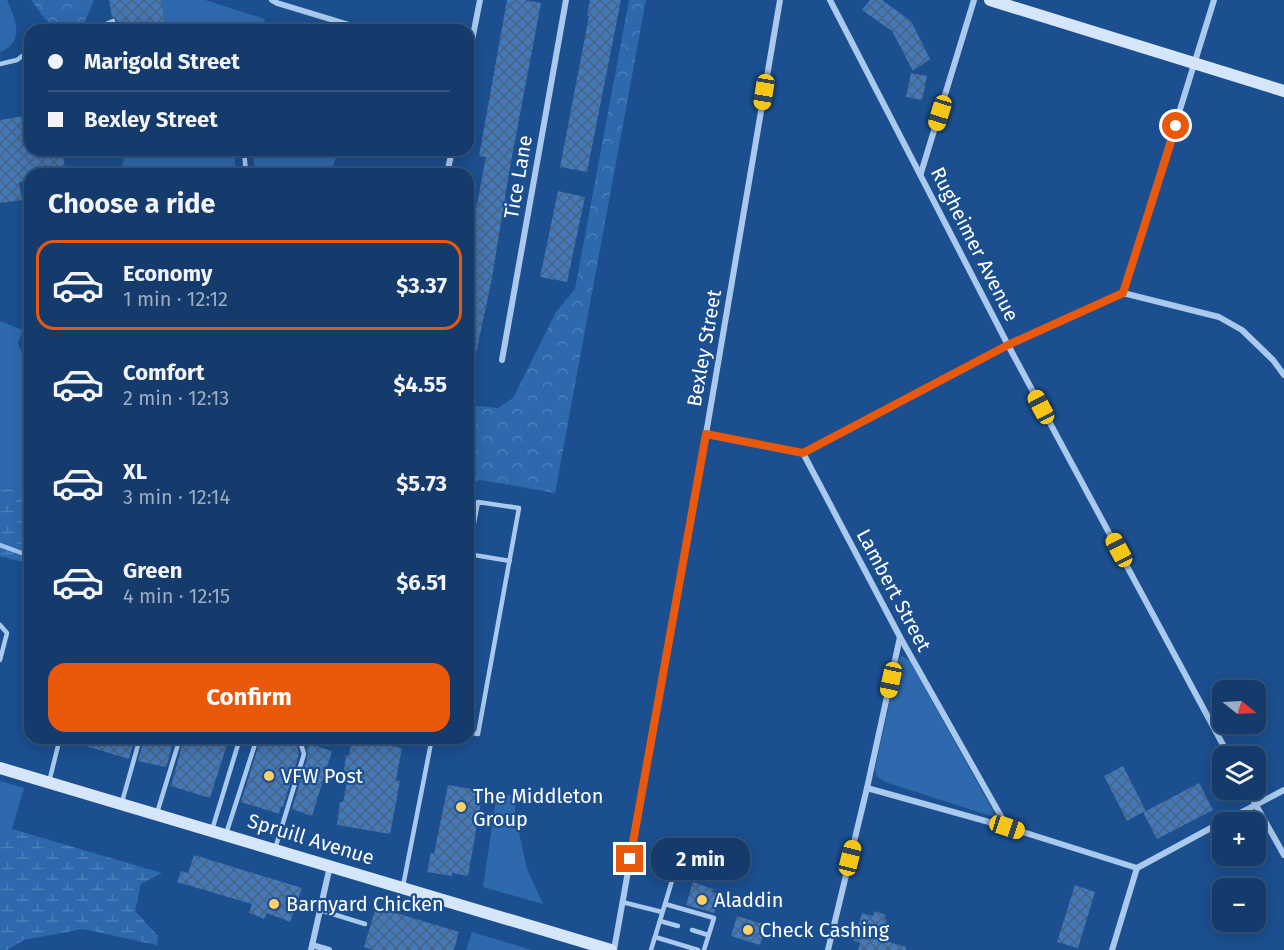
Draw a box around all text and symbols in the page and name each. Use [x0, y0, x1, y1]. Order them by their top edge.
text: Marigold Street [84, 48, 240, 75]
car [752, 73, 776, 111]
car [926, 93, 954, 133]
text: Bexley Street [84, 106, 218, 133]
route start [1162, 112, 1189, 139]
street label: Tice Lane [499, 133, 537, 221]
street label: Rugheimer Avenue [926, 163, 1024, 325]
text: Choose a ride [48, 188, 215, 220]
icon: car [51, 258, 105, 312]
text: Economy [123, 260, 212, 287]
text: $3.37 [396, 272, 447, 299]
text: 1 min · 12:12 [123, 287, 228, 311]
street label: Bexley Street [682, 287, 726, 408]
icon: car [51, 357, 105, 411]
text: Comfort [123, 359, 204, 386]
text: $4.55 [394, 371, 447, 398]
text: 2 min · 12:13 [123, 386, 229, 410]
car [1025, 387, 1057, 427]
icon: car [51, 456, 105, 510]
text: XL [123, 458, 147, 485]
text: $5.73 [396, 470, 447, 497]
text: 3 min · 12:14 [123, 485, 230, 509]
street label: Lambert Street [852, 525, 937, 656]
car [1103, 530, 1135, 570]
icon: car [51, 555, 105, 609]
text: Green [123, 557, 182, 584]
text: $6.51 [396, 569, 447, 596]
text: 4 min · 12:15 [123, 584, 230, 608]
car [878, 661, 904, 699]
button: Confirm [48, 663, 450, 732]
north arrow [1212, 680, 1266, 734]
map controls [1212, 680, 1266, 932]
button: layers [1212, 746, 1266, 800]
place label: VFW Post [281, 764, 364, 788]
marker: VFW Post [262, 769, 276, 783]
place label: The Middleton Group [473, 784, 603, 831]
marker: The Middleton Group [454, 800, 468, 814]
street label: Spruill Avenue [245, 808, 377, 870]
button: + [1212, 812, 1266, 866]
car [987, 813, 1027, 841]
callout: 2 min [651, 838, 750, 880]
car [837, 838, 863, 878]
route end [616, 845, 643, 872]
text: 2 min [676, 847, 725, 871]
button: − [1212, 878, 1266, 932]
place label: Aladdin [714, 888, 783, 912]
place label: Barnyard Chicken [286, 892, 444, 916]
marker: Aladdin [695, 893, 709, 907]
marker: Barnyard Chicken [267, 897, 281, 911]
place label: Check Cashing [760, 918, 890, 942]
marker: Check Cashing [741, 923, 755, 937]

